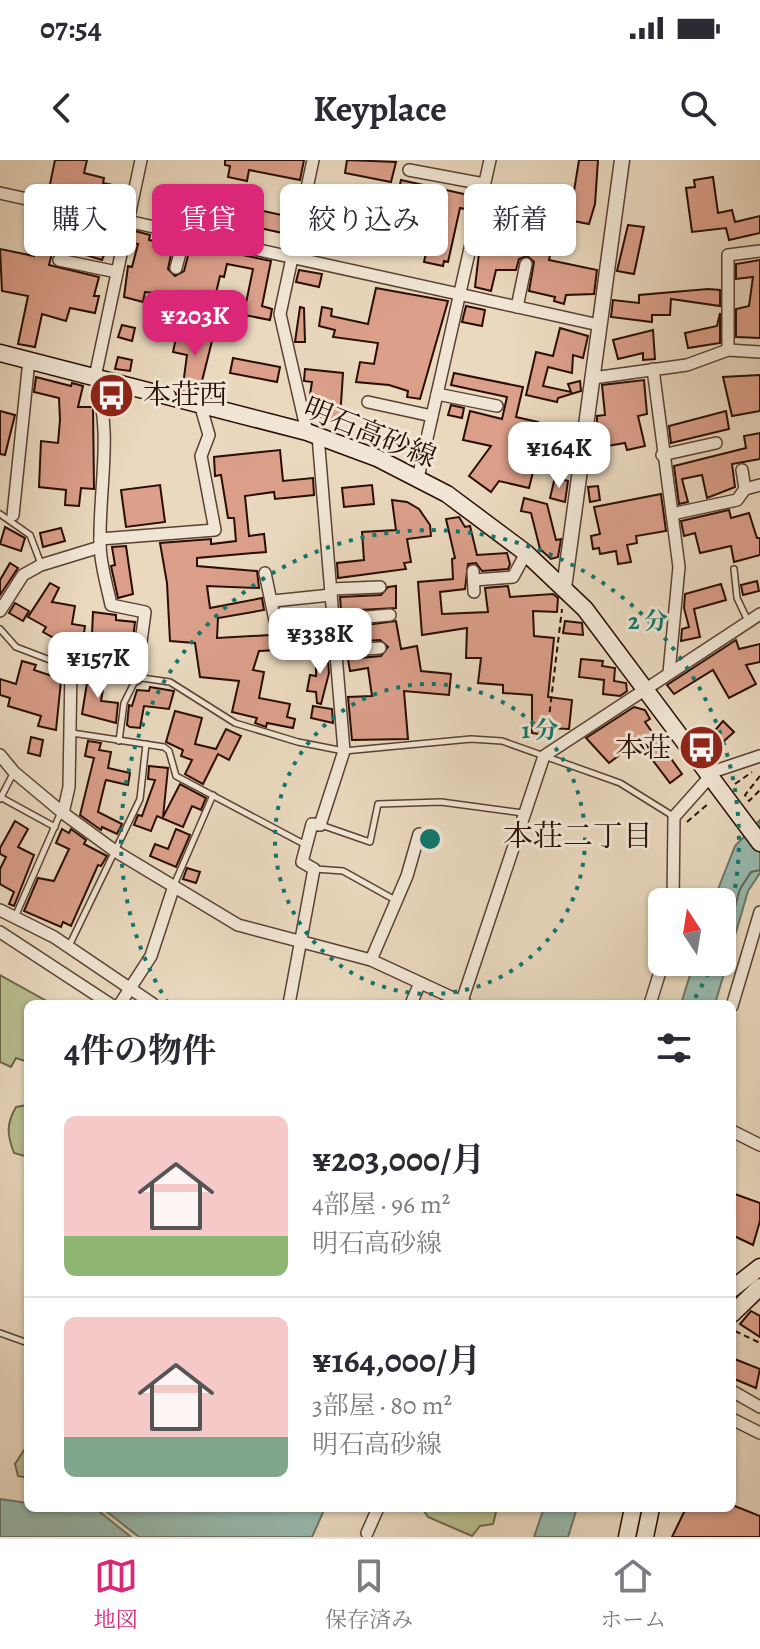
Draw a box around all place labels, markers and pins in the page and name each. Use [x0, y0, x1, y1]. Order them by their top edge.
pin: ¥203K [139, 290, 251, 358]
bus stop icon: 本荘西 [88, 371, 136, 419]
place label: 本荘西 [143, 376, 227, 414]
pin: ¥164K [503, 422, 615, 490]
pin: ¥338K [264, 608, 376, 676]
pin: ¥157K [42, 632, 154, 700]
bus stop icon: 本荘 [678, 724, 726, 772]
place label: 本荘 [615, 729, 671, 767]
centre of rings [416, 825, 444, 853]

